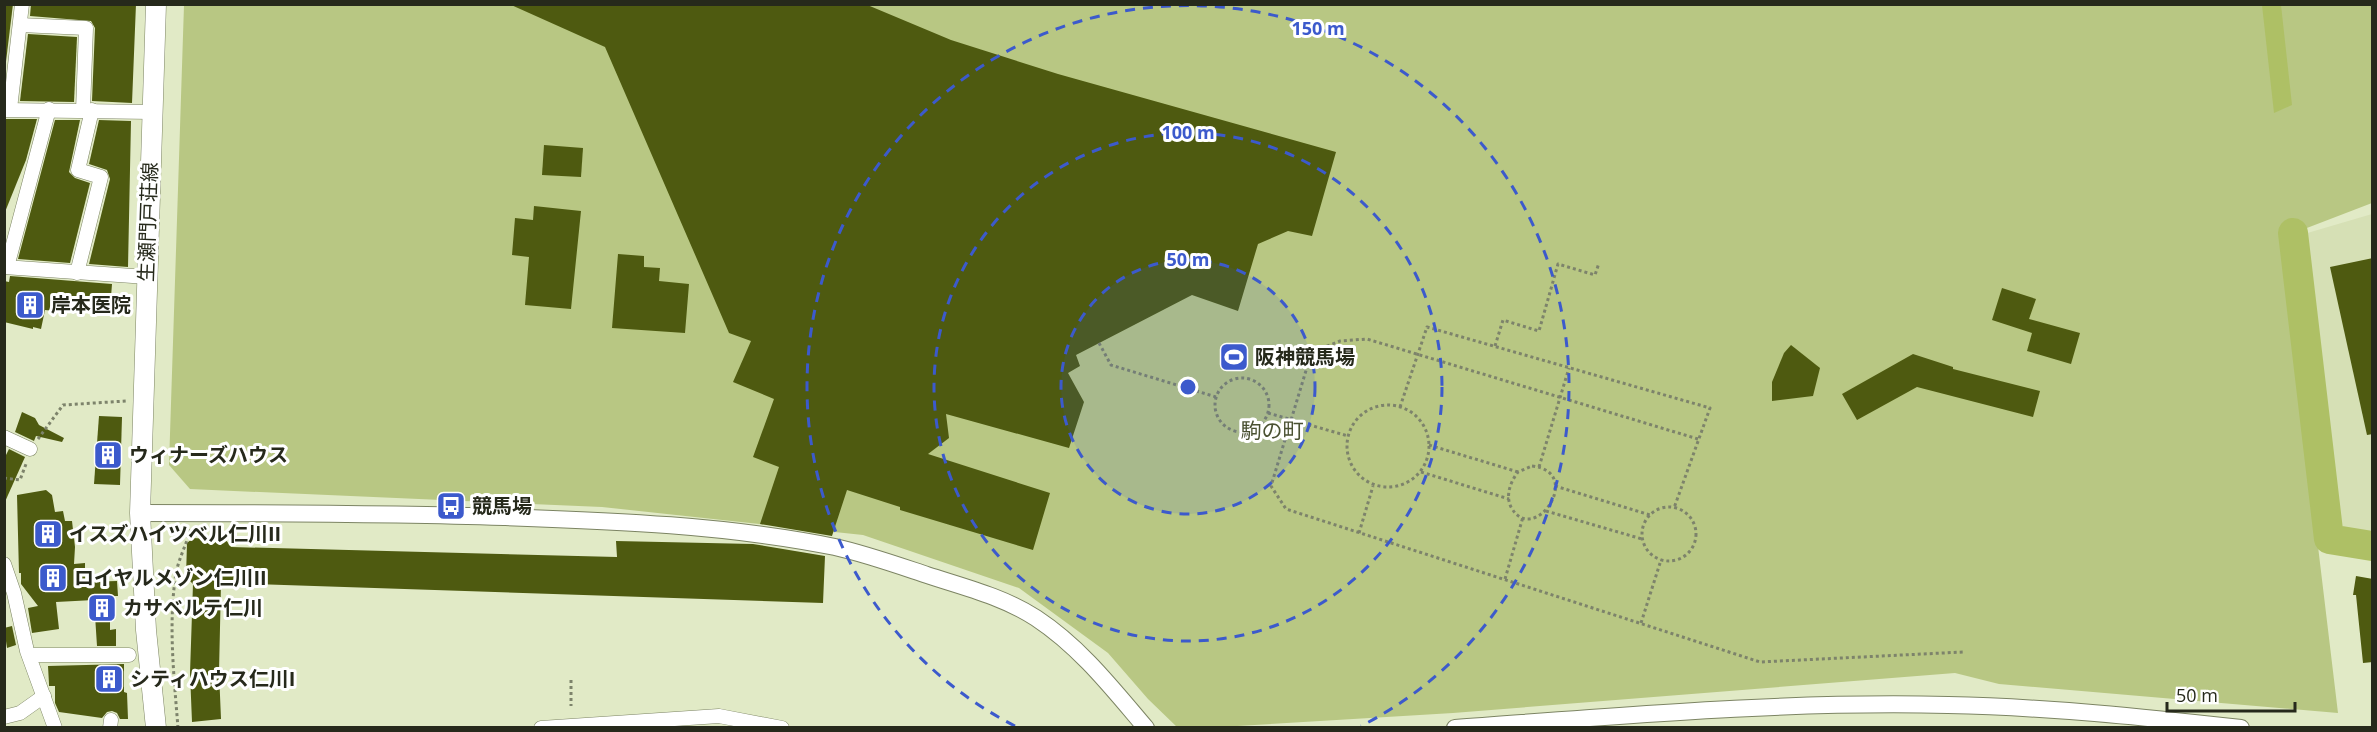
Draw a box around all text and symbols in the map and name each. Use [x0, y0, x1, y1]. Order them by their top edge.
text: 150 m [1291, 16, 1345, 40]
text: 100 m [1161, 120, 1215, 144]
street label: 生瀬門戸荘線 [132, 162, 163, 282]
text: 50 m [1167, 247, 1209, 271]
building icon: 岸本医院 [14, 289, 46, 321]
place label: 岸本医院 [51, 291, 131, 318]
sports icon: 阪神競馬場 [1218, 341, 1250, 373]
place label: 阪神競馬場 [1255, 343, 1355, 370]
centre of rings [1178, 377, 1198, 397]
district label: 駒の町 [1241, 416, 1304, 444]
building icon: ウィナーズハウス [92, 439, 124, 471]
place label: ウィナーズハウス [129, 441, 288, 468]
bus stop icon: 競馬場 [435, 490, 467, 522]
place label: 競馬場 [472, 492, 532, 519]
building icon: イスズハイツベル仁川II [32, 518, 64, 550]
place label: イスズハイツベル仁川II [69, 520, 281, 547]
building icon: ロイヤルメゾン仁川II [37, 562, 69, 594]
place label: ロイヤルメゾン仁川II [74, 564, 267, 591]
building icon: カサベルテ仁川 [86, 592, 118, 624]
place label: カサベルテ仁川 [123, 594, 263, 621]
building icon: シティハウス仁川I [93, 663, 125, 695]
place label: シティハウス仁川I [130, 665, 295, 692]
scale bar [2167, 675, 2294, 713]
text: 50 m [2176, 683, 2218, 707]

